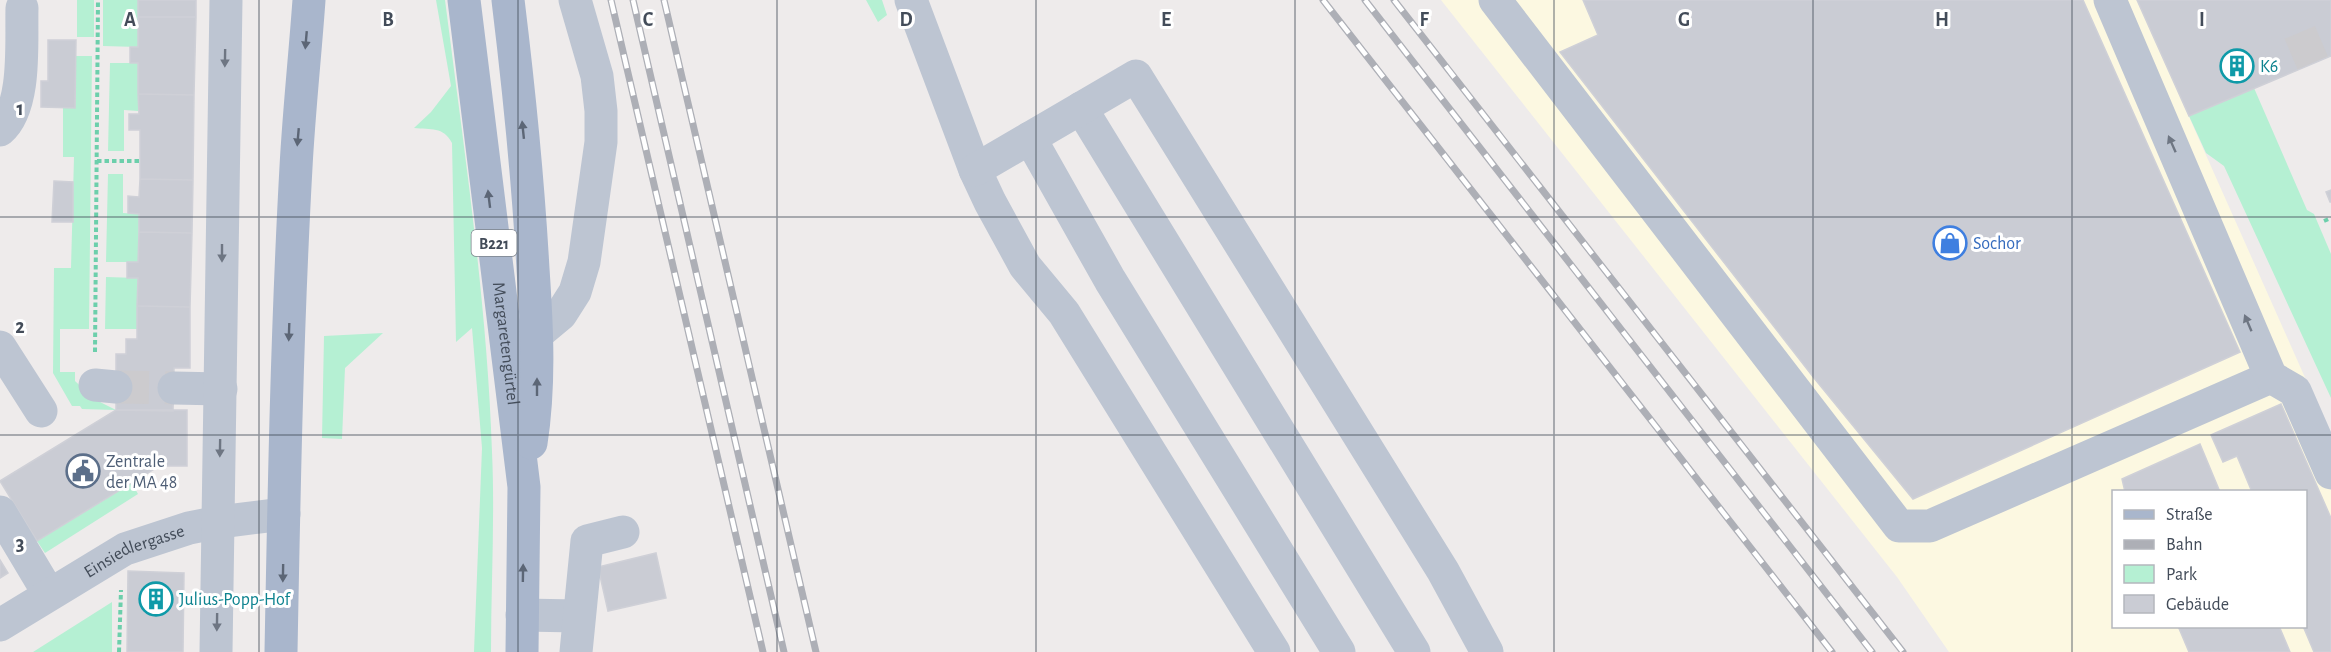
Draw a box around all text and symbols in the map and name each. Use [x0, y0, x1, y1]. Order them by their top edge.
text: A [124, 10, 136, 30]
text: B [382, 10, 394, 30]
text: C [643, 10, 654, 30]
text: D [899, 10, 913, 30]
text: E [1161, 10, 1171, 30]
text: F [1419, 10, 1429, 30]
text: G [1678, 10, 1690, 30]
text: H [1935, 10, 1949, 30]
text: I [2199, 10, 2205, 30]
one-way arrow [301, 30, 311, 49]
building icon: K6 [2219, 48, 2255, 84]
one-way arrow [220, 49, 229, 68]
place label: K6 [2260, 58, 2278, 76]
text: 1 [16, 99, 24, 119]
one-way arrow [518, 120, 528, 139]
one-way arrow [293, 128, 303, 147]
one-way arrow [2168, 135, 2177, 152]
one-way arrow [484, 190, 493, 209]
shop icon: Sochor [1932, 225, 1968, 261]
road number: B221 [472, 230, 516, 256]
place label: Sochor [1973, 235, 2021, 253]
one-way arrow [217, 244, 227, 263]
street label: Margaretengürtel [489, 281, 522, 406]
one-way arrow [2243, 314, 2253, 332]
text: 2 [15, 317, 25, 337]
one-way arrow [284, 323, 293, 342]
one-way arrow [532, 377, 542, 396]
one-way arrow [215, 439, 225, 458]
public building icon: Zentrale der MA 48 [65, 453, 101, 489]
place label: Zentrale der MA 48 [106, 453, 177, 492]
legend [2112, 490, 2307, 628]
text: Straße [2166, 506, 2212, 524]
street label: Einsiedlergasse [81, 522, 187, 582]
text: 3 [16, 534, 24, 554]
text: Bahn [2166, 536, 2202, 554]
one-way arrow [278, 563, 288, 582]
one-way arrow [518, 563, 528, 582]
text: Park [2166, 566, 2198, 584]
building icon: Julius-Popp-Hof [138, 581, 174, 617]
place label: Julius-Popp-Hof [179, 591, 291, 609]
text: Gebäude [2166, 596, 2229, 614]
one-way arrow [212, 613, 221, 632]

